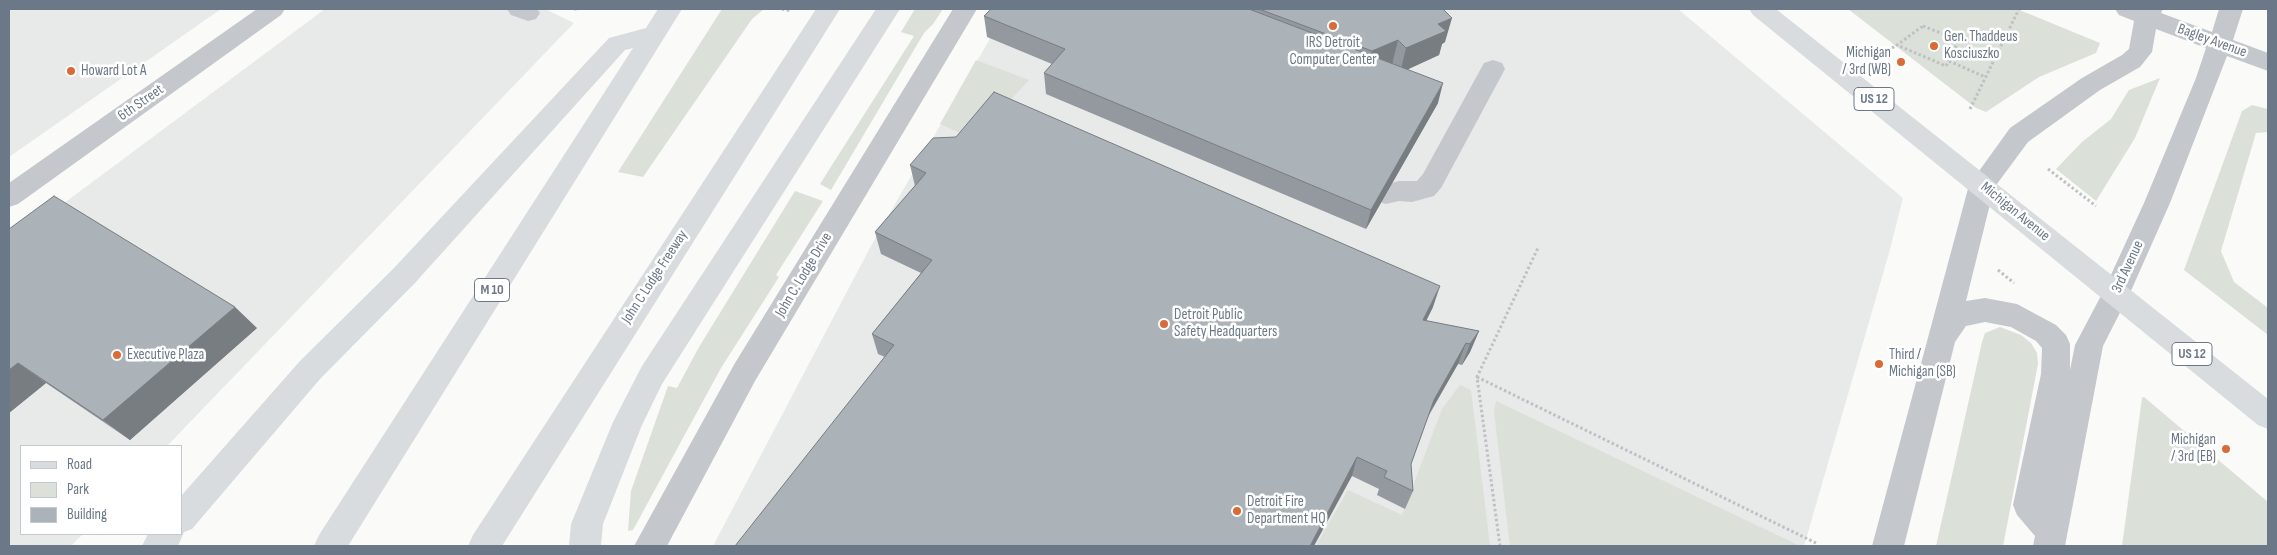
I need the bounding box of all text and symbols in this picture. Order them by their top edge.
marker: IRS Detroit Computer Center [1327,20,1339,32]
street label: Bagley Avenue [2175,20,2249,62]
place label: Gen. Thaddeus Kosciuszko [1944,28,2018,63]
place label: IRS Detroit Computer Center [1289,34,1377,69]
marker: Gen. Thaddeus Kosciuszko [1928,40,1940,52]
place label: Michigan / 3rd (WB) [1842,44,1891,79]
marker: Michigan / 3rd (WB) [1895,56,1907,68]
place label: Howard Lot A [81,62,146,80]
marker: Howard Lot A [65,65,77,77]
street label: 6th Street [115,81,167,125]
road number: US 12 [1854,88,1894,110]
street label: Michigan Avenue [1977,179,2053,245]
street label: John C Lodge Freeway [618,227,692,327]
street label: John C. Lodge Drive [772,229,836,321]
street label: 3rd Avenue [2108,238,2148,296]
road number: M 10 [474,278,510,302]
place label: Detroit Public Safety Headquarters [1174,306,1277,341]
marker: Detroit Public Safety Headquarters [1158,318,1170,330]
road number: US 12 [2172,342,2212,366]
place label: Executive Plaza [127,346,204,364]
place label: Third / Michigan (SB) [1889,346,1956,381]
marker: Executive Plaza [111,349,123,361]
marker: Third / Michigan (SB) [1873,358,1885,370]
place label: Michigan / 3rd (EB) [2171,431,2216,466]
marker: Michigan / 3rd (EB) [2220,443,2232,455]
legend [20,445,182,535]
text: Road [67,455,92,474]
text: Park [67,480,89,499]
place label: Detroit Fire Department HQ [1247,493,1326,528]
text: Building [67,505,107,524]
marker: Detroit Fire Department HQ [1231,505,1243,517]

